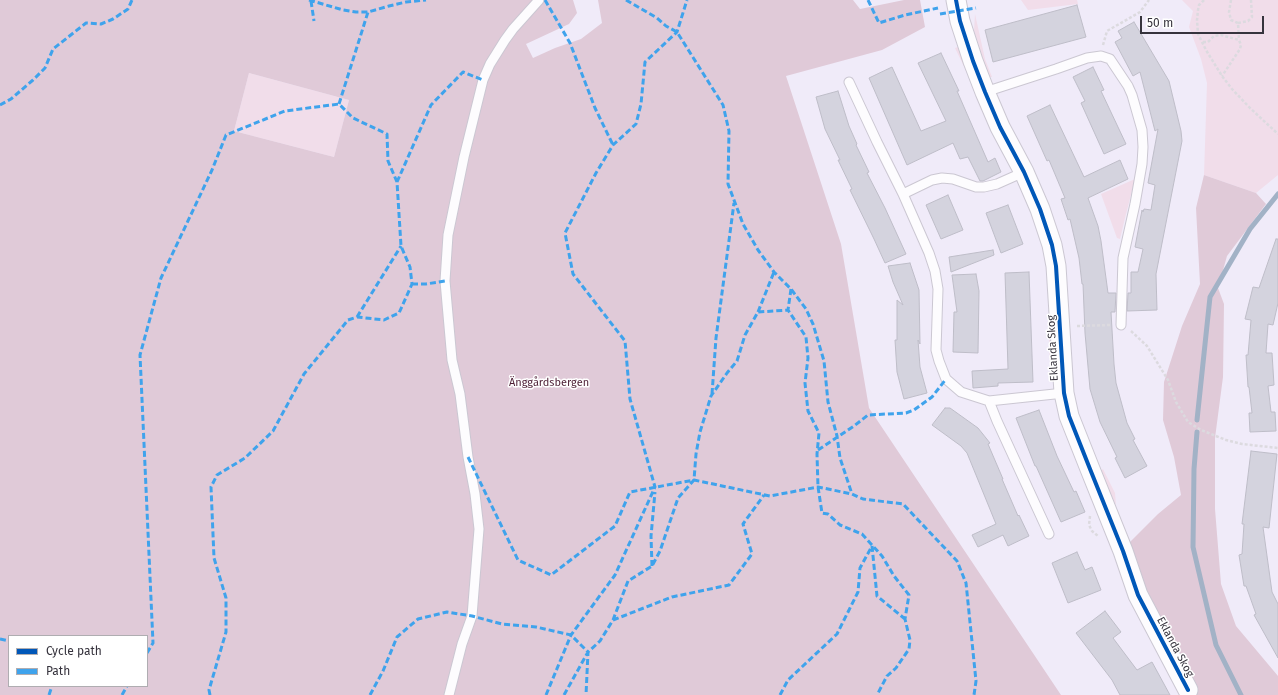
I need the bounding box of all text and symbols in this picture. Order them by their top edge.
scale bar [1142,8,1266,34]
text: 50 m [1147,16,1173,30]
street label: Eklanda Skog [1045,315,1061,381]
park label: Änggårdsbergen [509,376,589,390]
street label: Eklanda Skog [1154,615,1196,679]
legend [8,635,148,687]
text: Cycle path [46,644,102,658]
text: Path [46,664,70,678]

